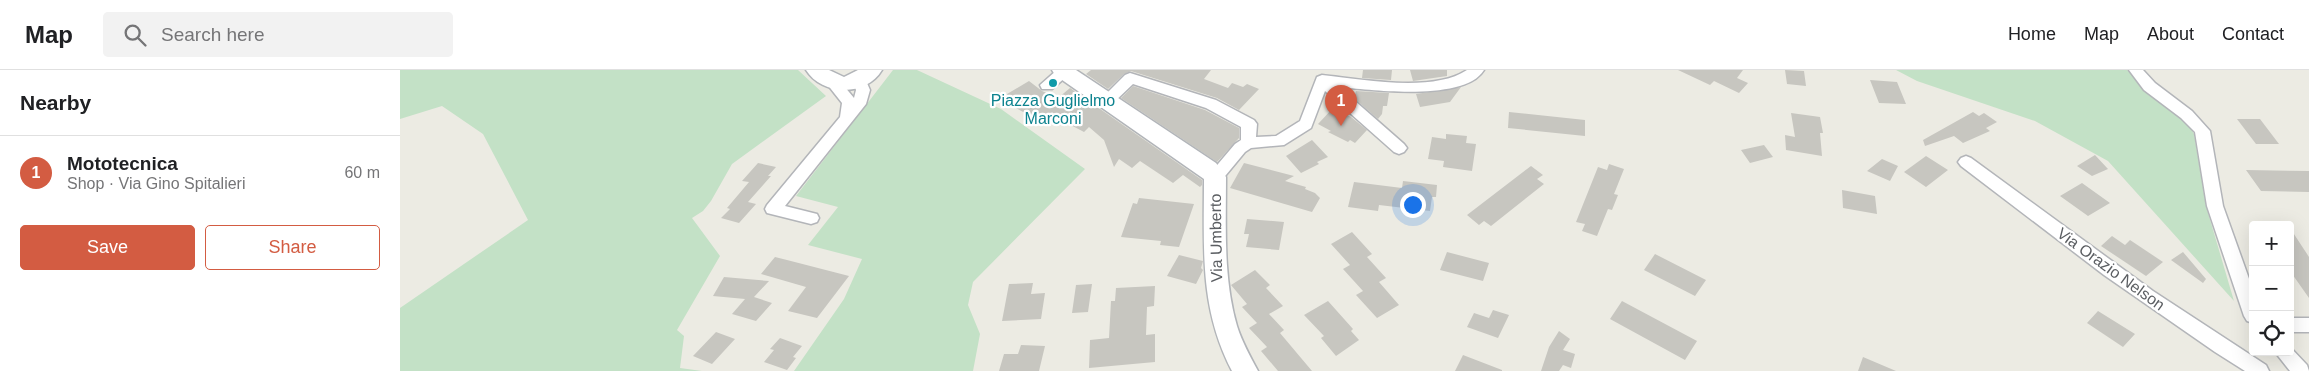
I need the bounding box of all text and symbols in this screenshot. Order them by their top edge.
search box [103,12,453,57]
text: Map [25,21,73,48]
icon: search [121,21,149,49]
text: Search here [161,24,265,45]
text: Home [2008,24,2056,44]
text: Map [2084,24,2119,44]
text: About [2147,24,2194,44]
text: Contact [2222,24,2284,44]
marker: Piazza Guglielmo Marconi [1047,77,1059,89]
pin: 1 [1325,85,1357,126]
text: Nearby [20,91,91,114]
place label: Piazza Guglielmo Marconi [991,92,1115,127]
text: Mototecnica [67,153,178,174]
text: 1 [32,164,40,181]
text: 60 m [344,164,380,181]
text: Shop · Via Gino Spitalieri [67,175,245,192]
your location [1400,192,1426,218]
street label: Via Umberto [1207,193,1225,282]
map controls [2249,221,2294,356]
button: + [2249,221,2294,266]
street label: Via Orazio Nelson [2054,224,2168,314]
button: Save [20,225,195,270]
button: Share [205,225,380,270]
button: − [2249,266,2294,311]
button: locate [2249,311,2294,356]

